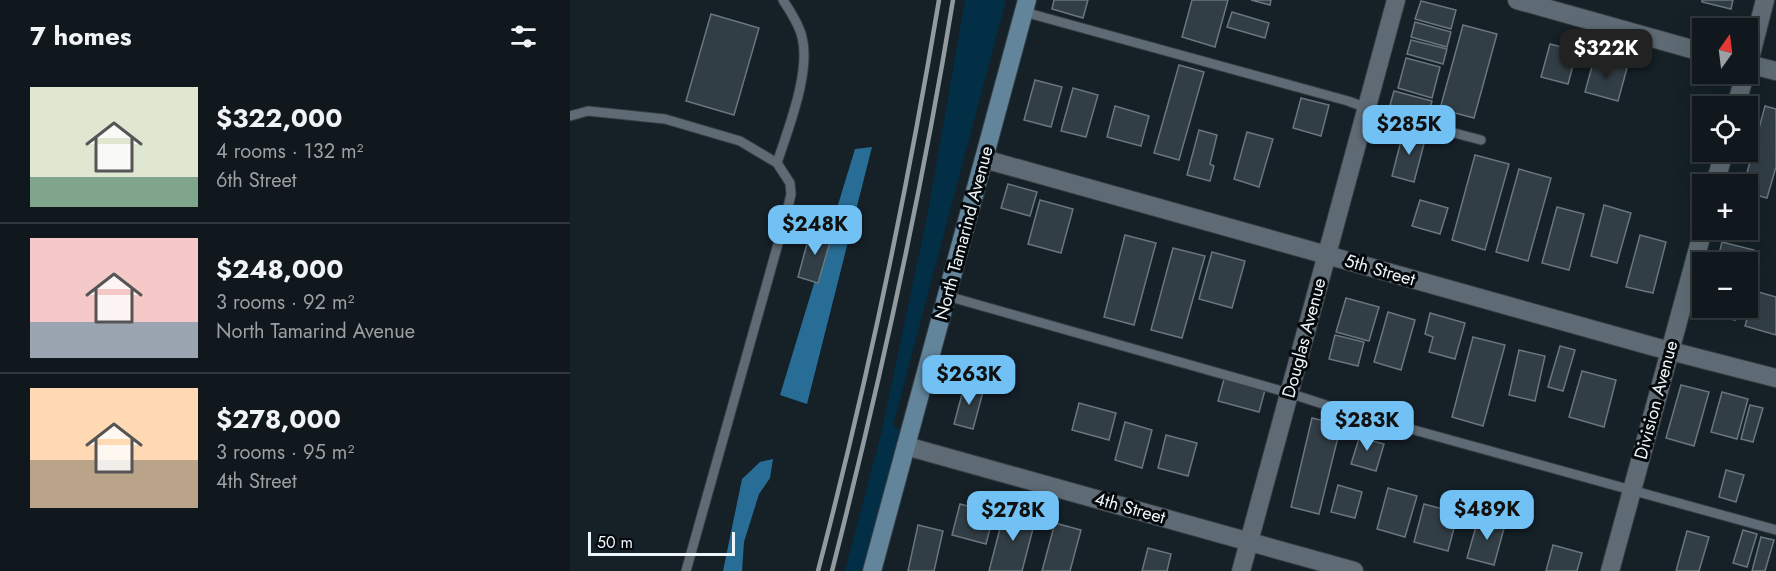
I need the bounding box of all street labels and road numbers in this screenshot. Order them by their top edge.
street label: North Tamarind Avenue [928,143,1000,323]
street label: 5th Street [1342,248,1419,293]
street label: Douglas Avenue [1275,275,1333,401]
street label: Division Avenue [1628,338,1684,462]
street label: 4th Street [1092,485,1169,531]

